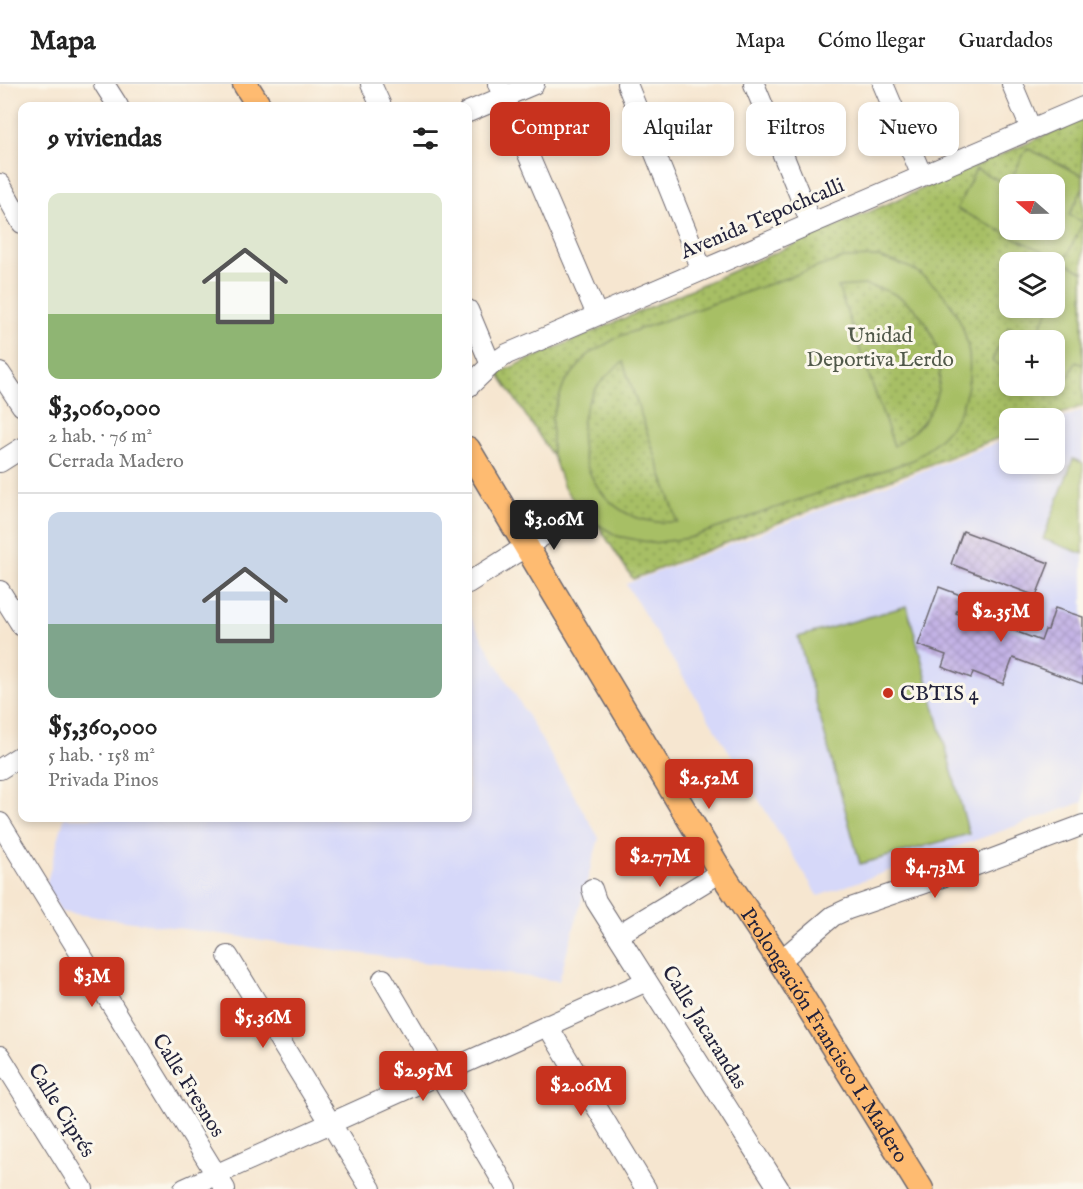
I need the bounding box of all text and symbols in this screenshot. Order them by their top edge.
text: Mapa [30,24,96,59]
text: Mapa [736,28,785,55]
text: Cómo llegar [818,28,925,55]
text: Guardados [958,28,1053,55]
chip: Comprar [490,102,610,156]
chip: Alquilar [622,102,734,156]
chip: Filtros [746,102,846,156]
chip: Nuevo [858,102,959,156]
text: 9 viviendas [48,122,162,155]
icon: filters [409,122,442,155]
street label: Avenida Tepochcalli [676,173,849,266]
north arrow [999,174,1065,240]
map controls [999,174,1065,474]
icon: home [191,232,299,340]
button: layers [999,252,1065,318]
park label: Unidad Deportiva Lerdo [806,323,954,374]
button: + [999,330,1065,396]
text: $3,060,000 [48,391,161,424]
button: − [999,408,1065,474]
text: 2 hab. · 76 m² [48,424,152,449]
text: Cerrada Madero [48,449,184,474]
pin: $3.06M [505,500,603,551]
text: $3.06M [524,507,584,532]
icon: home [191,551,299,659]
pin: $2.35M [952,592,1050,643]
text: $2.35M [972,599,1030,624]
place label: CBTIS 4 [900,681,980,708]
marker: CBTIS 4 [881,686,895,700]
text: $5,360,000 [48,710,157,743]
text: 5 hab. · 158 m² [48,743,155,768]
pin: $2.52M [660,759,758,810]
text: $2.52M [679,766,739,791]
text: Privada Pinos [48,768,159,793]
pin: $2.77M [611,837,709,888]
text: $2.77M [629,844,691,869]
pin: $4.73M [886,848,984,899]
text: $4.73M [905,855,965,880]
street label: Prolongación Francisco I. Madero [733,903,913,1168]
pin: $3M [63,957,121,1008]
street label: Calle Jacarandas [655,961,752,1095]
text: $3M [73,964,111,989]
pin: $5.36M [214,998,312,1049]
text: $5.36M [234,1005,292,1030]
street label: Calle Fresnos [145,1029,230,1143]
pin: $2.95M [374,1051,472,1102]
text: $2.95M [393,1058,453,1083]
street label: Calle Ciprés [21,1059,100,1163]
pin: $2.06M [532,1066,630,1117]
text: $2.06M [550,1073,612,1098]

